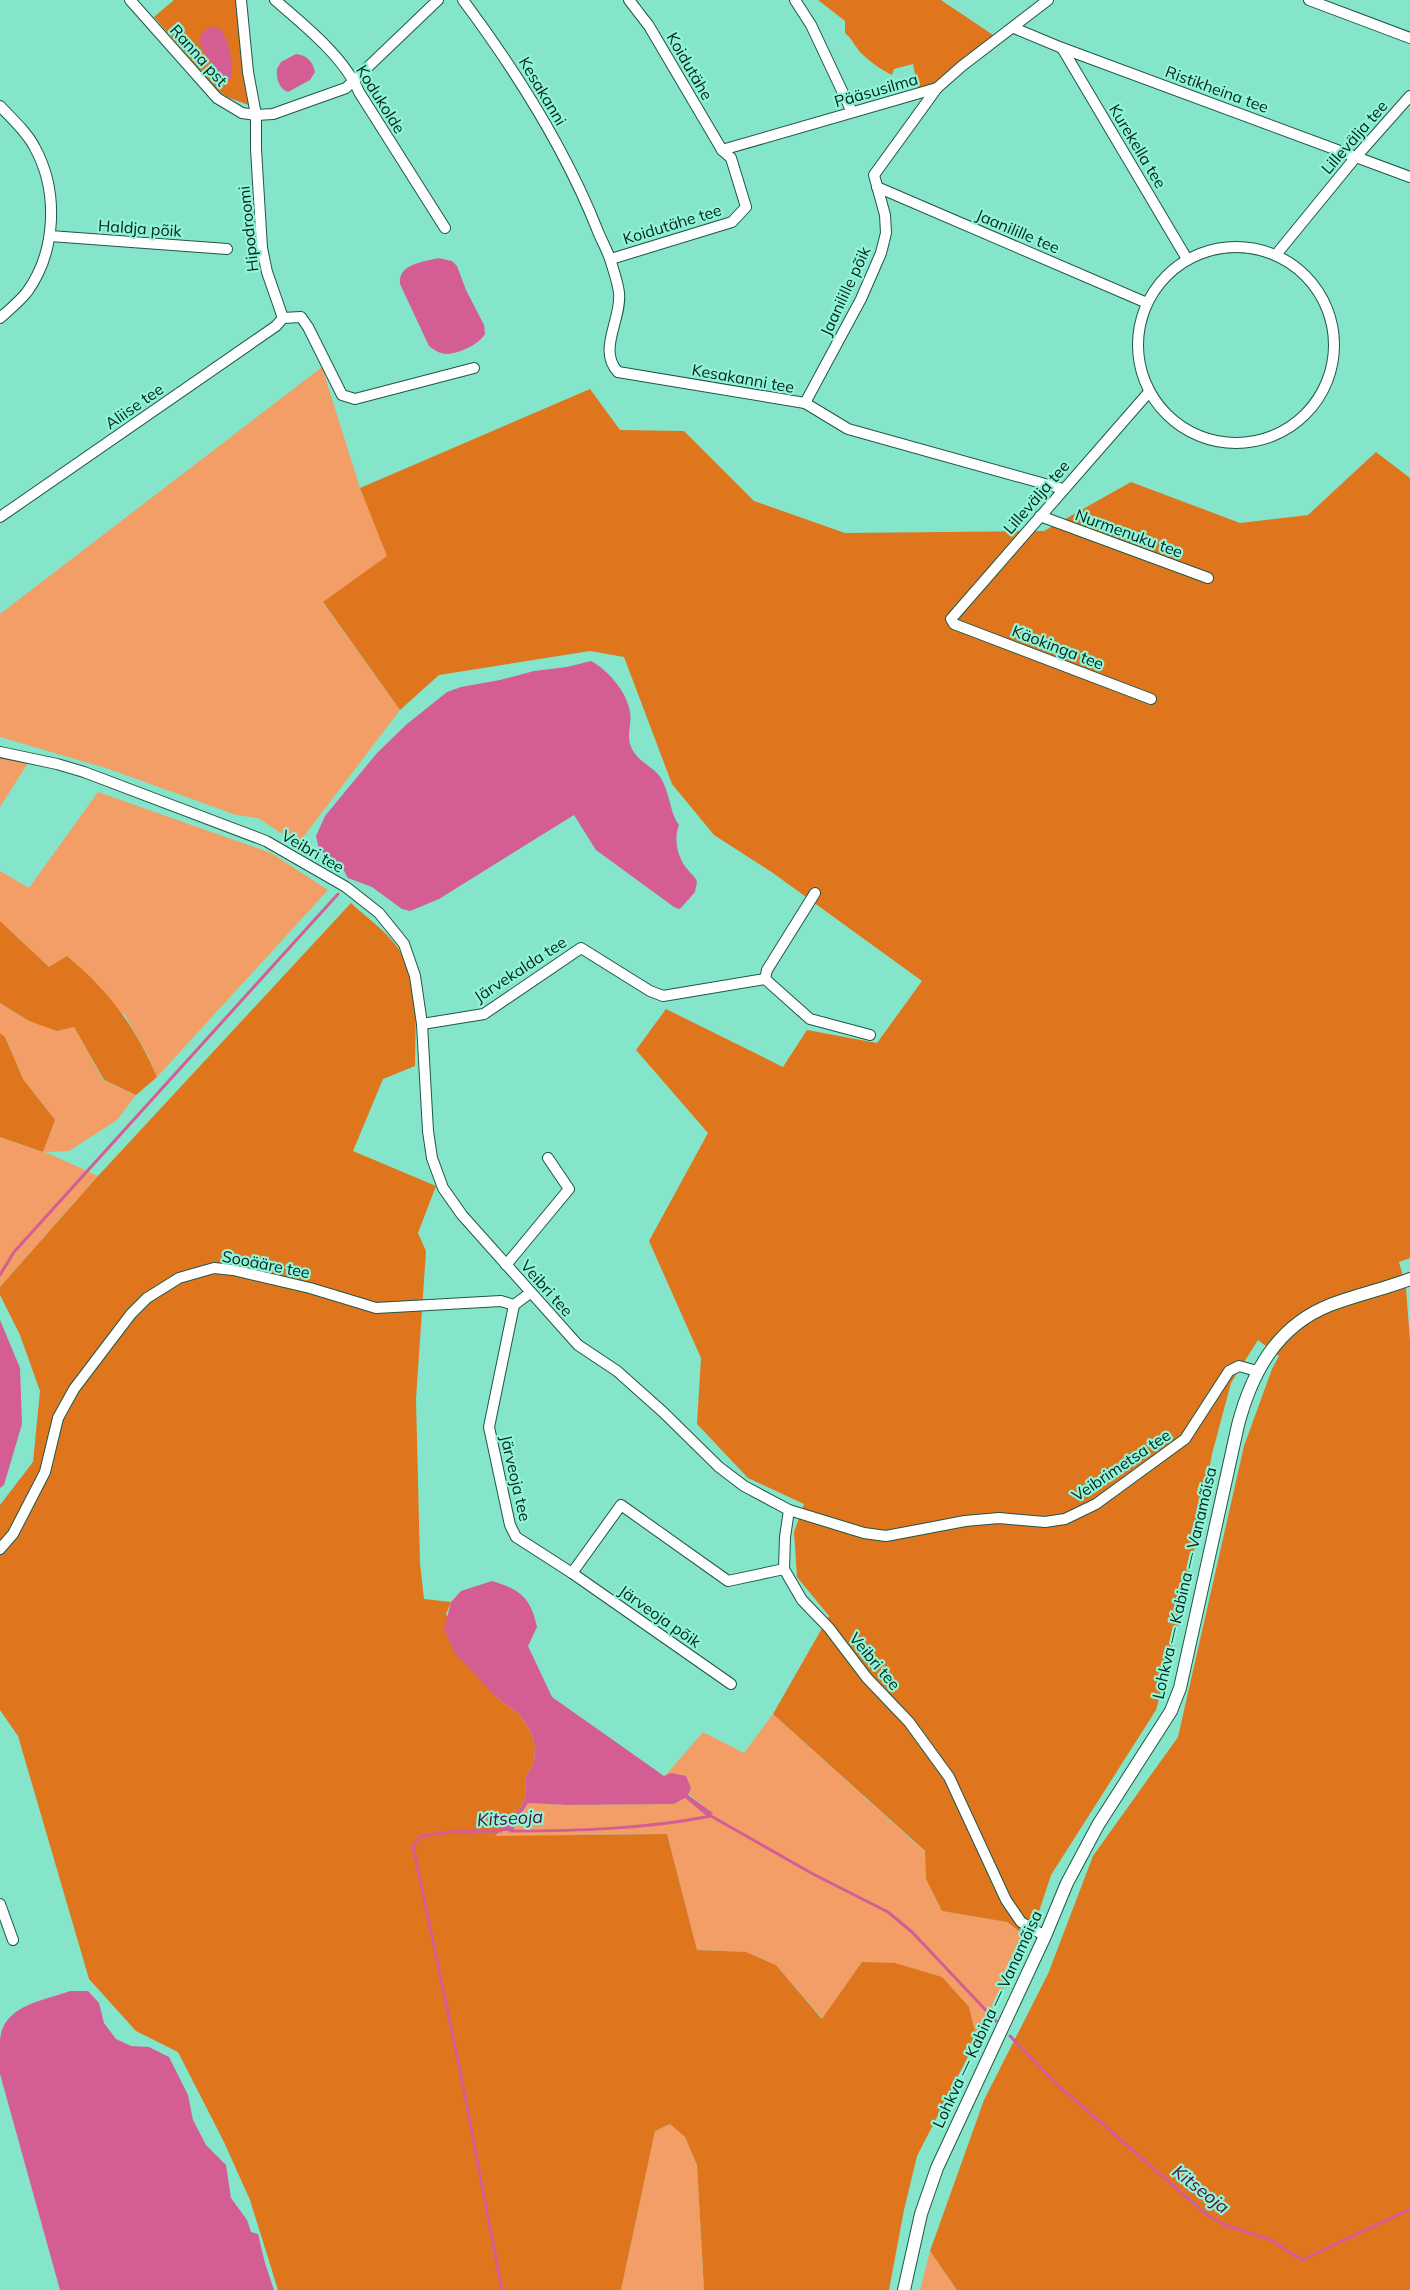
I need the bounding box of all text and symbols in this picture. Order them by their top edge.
street label: Ranna pst [166,20,232,90]
street label: Koidutähe [663,29,717,103]
street label: Kesakanni [515,53,571,129]
street label: Kodukolde [352,61,410,137]
street label: Ristikheina tee [1163,61,1271,117]
street label: Pääsusilma [832,69,920,111]
street label: Lillevälja tee [1317,96,1391,178]
street label: Kurekella tee [1105,100,1171,192]
street label: Hipodroomi [234,185,262,273]
street label: Koidutähe tee [620,200,724,248]
street label: Jaanilille tee [973,204,1063,258]
street label: Haldja põik [98,215,183,241]
street label: Jaanilille põik [816,242,875,339]
street label: Kesakanni tee [690,359,796,397]
street label: Aliise tee [101,379,167,433]
street label: Lillevälja tee [999,456,1073,538]
street label: Nurmenuku tee [1073,504,1185,562]
street label: Käokinga tee [1009,620,1107,674]
street label: Veibri tee [278,825,348,877]
street label: Järvekalda tee [470,932,570,1006]
street label: Sooääre tee [220,1246,312,1282]
street label: Veibri tee [516,1256,578,1320]
street label: Veibrimetsa tee [1068,1425,1174,1505]
street label: Järveoja tee [496,1433,536,1523]
street label: Lohkva — Kabina — Vanamõisa [1148,1465,1220,1701]
street label: Järveoja põik [615,1580,706,1652]
street label: Veibri tee [845,1628,905,1694]
water label: Kitseoja [476,1805,544,1831]
street label: Lohkva — Kabina — Vanamõisa [928,1907,1046,2131]
water label: Kitseoja [1168,2160,1234,2219]

